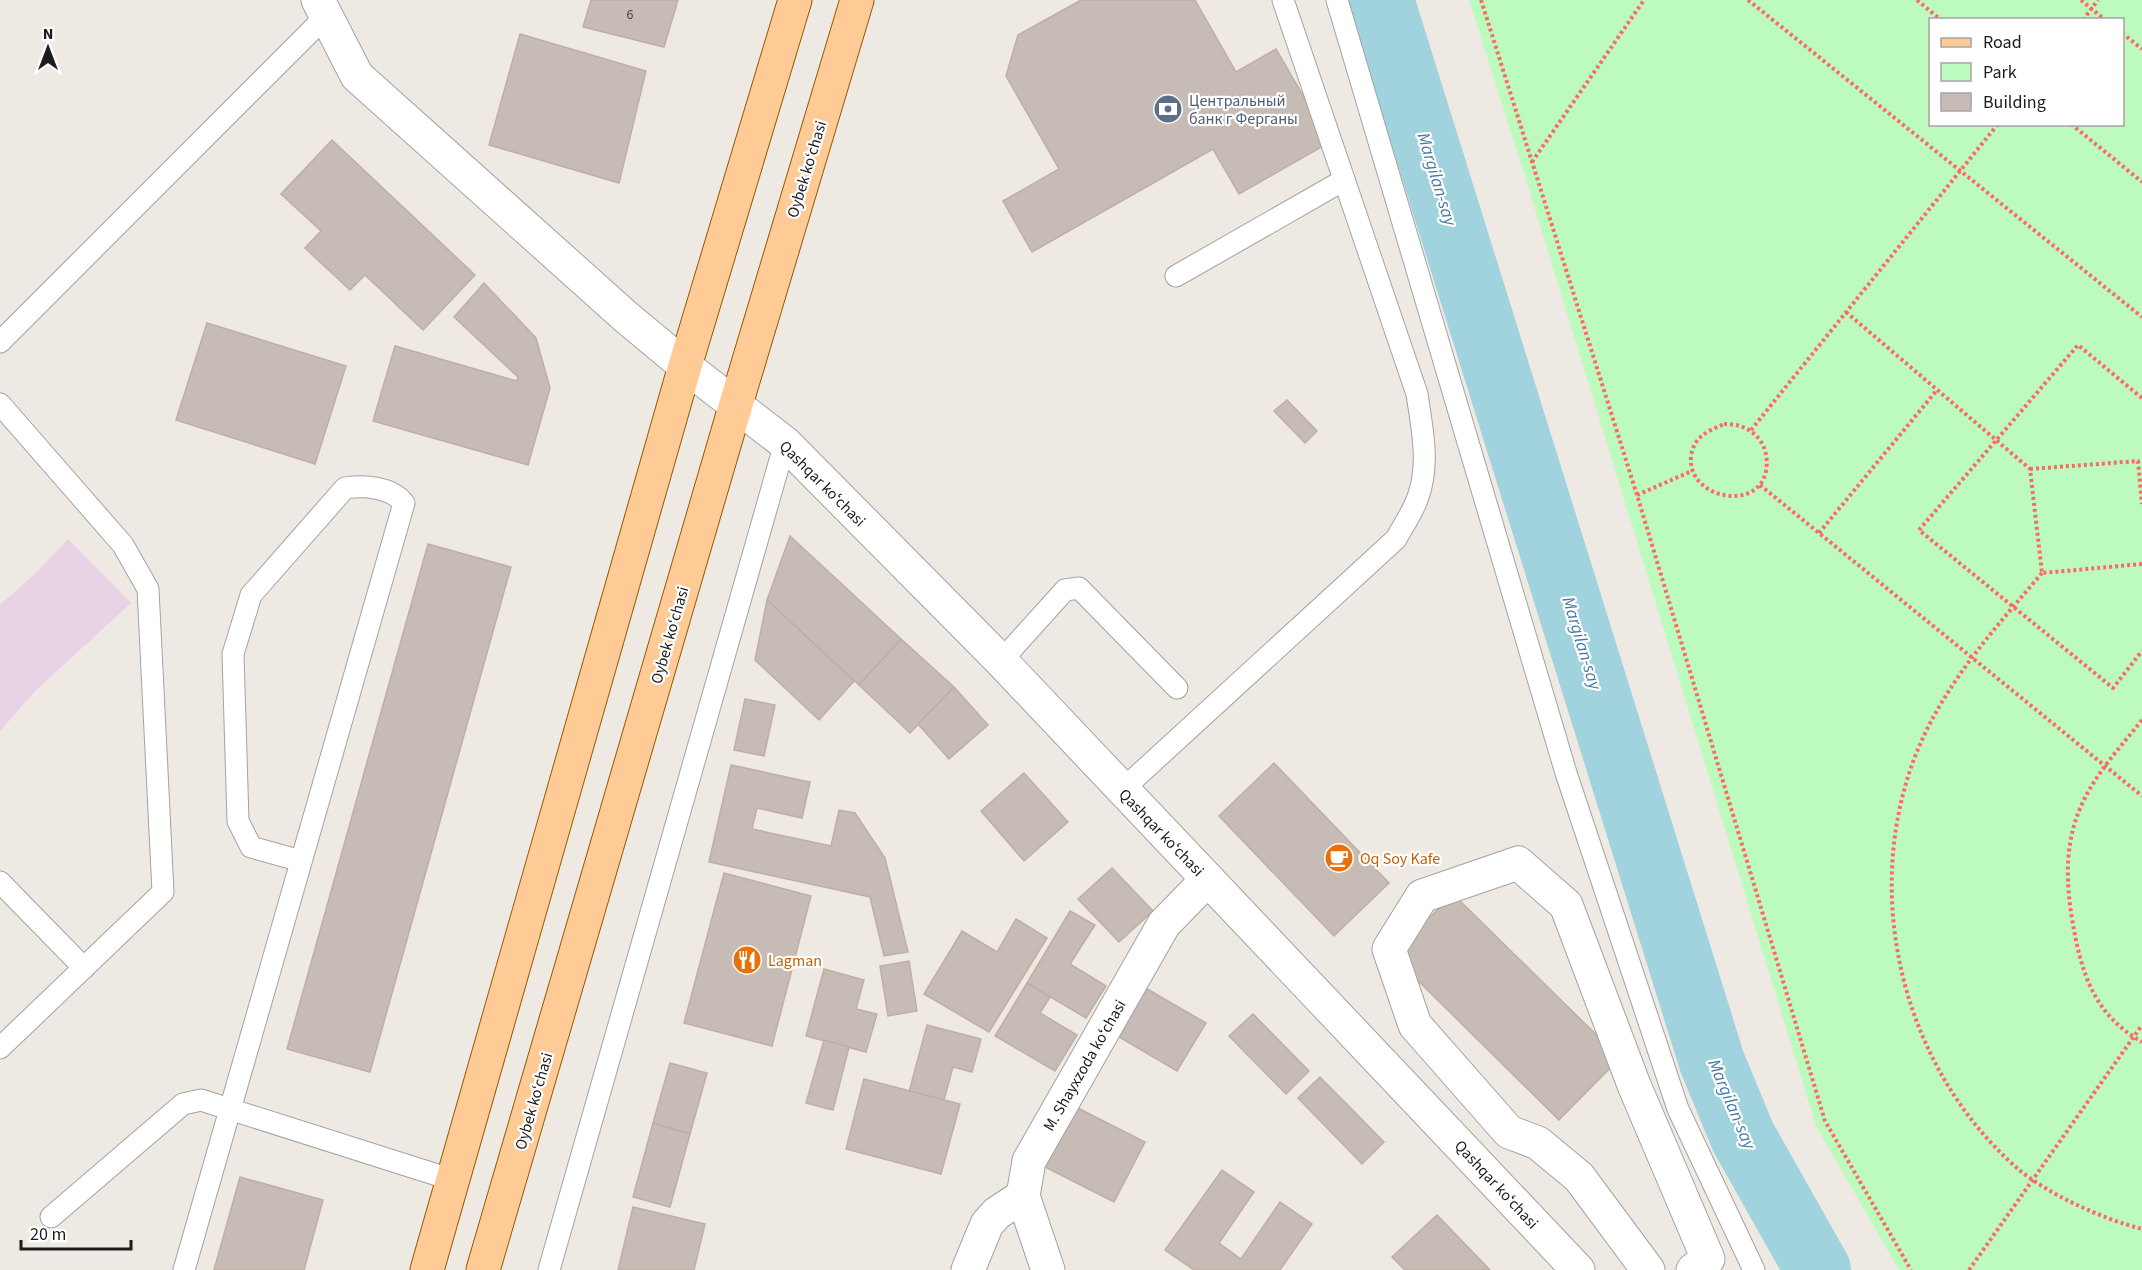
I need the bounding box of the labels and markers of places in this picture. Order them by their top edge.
place label: Центральный банк г Ферганы [1189,90,1298,130]
bank icon: Центральный банк г Ферганы [1152,93,1184,125]
cafe icon: Oq Soy Kafe [1323,842,1355,874]
place label: Oq Soy Kafe [1360,848,1440,870]
restaurant icon: Lagman [731,944,763,976]
place label: Lagman [768,950,822,972]

